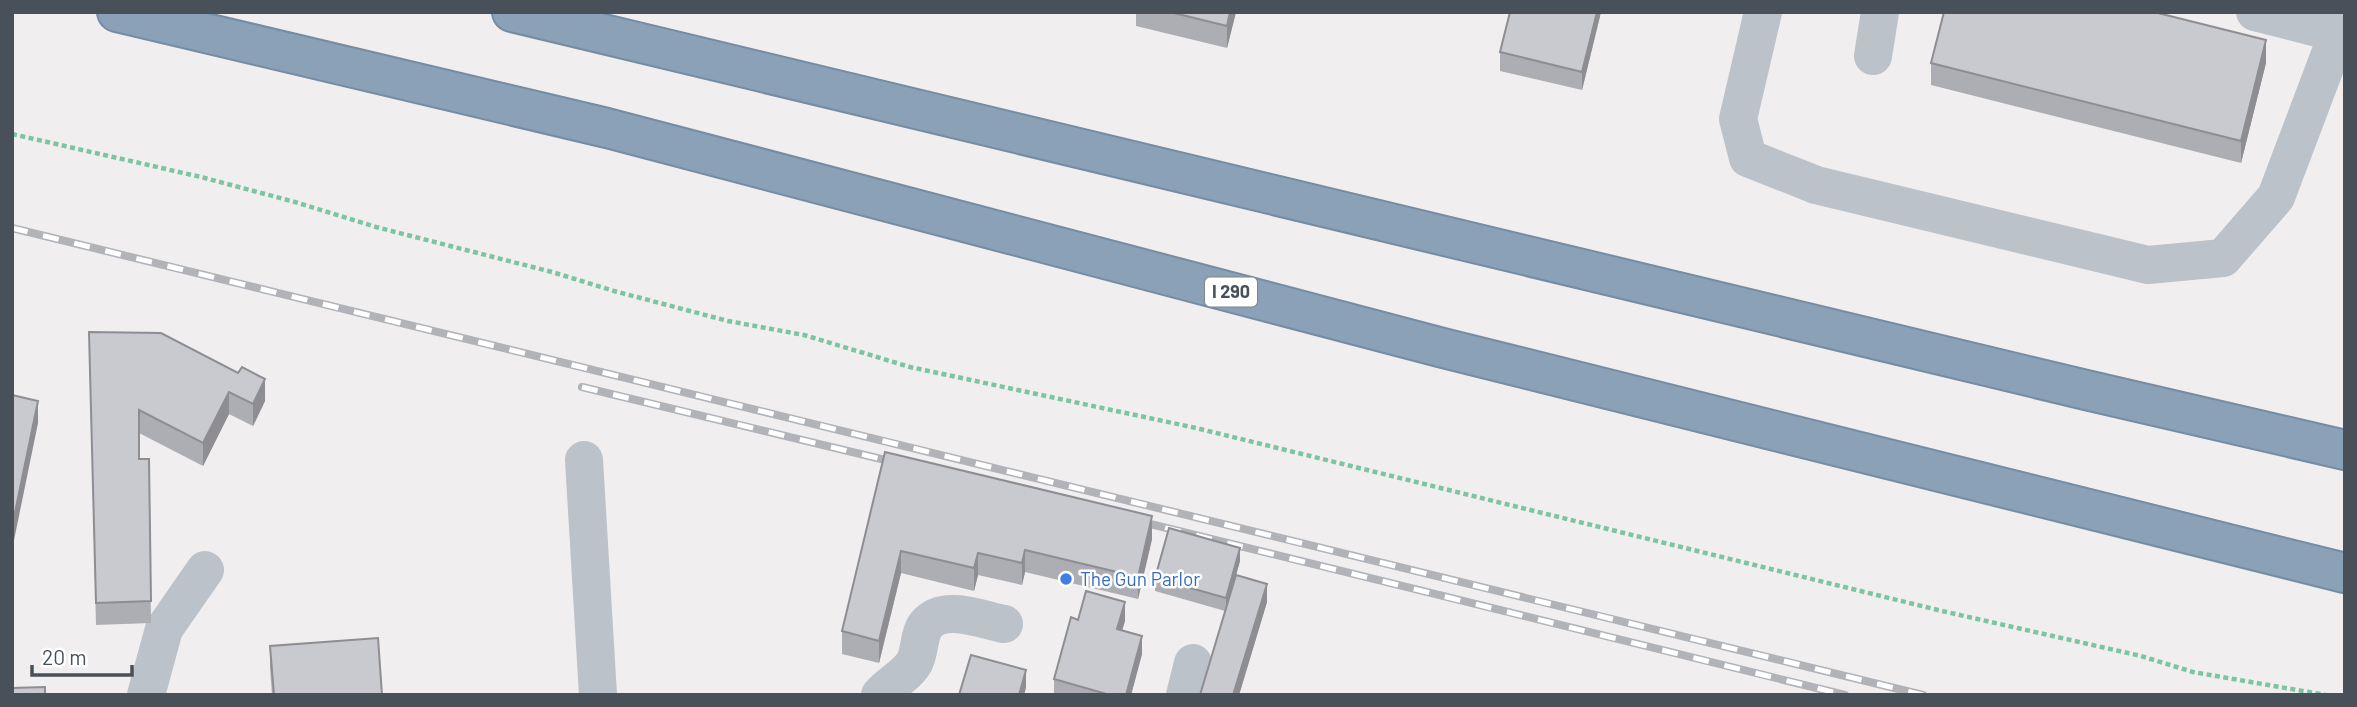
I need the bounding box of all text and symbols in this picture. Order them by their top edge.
road number: I 290 [1205,278,1257,306]
place label: The Gun Parlor [1080,567,1200,590]
marker: The Gun Parlor [1058,571,1074,587]
scale bar [32,634,131,678]
text: 20 m [42,644,87,669]

